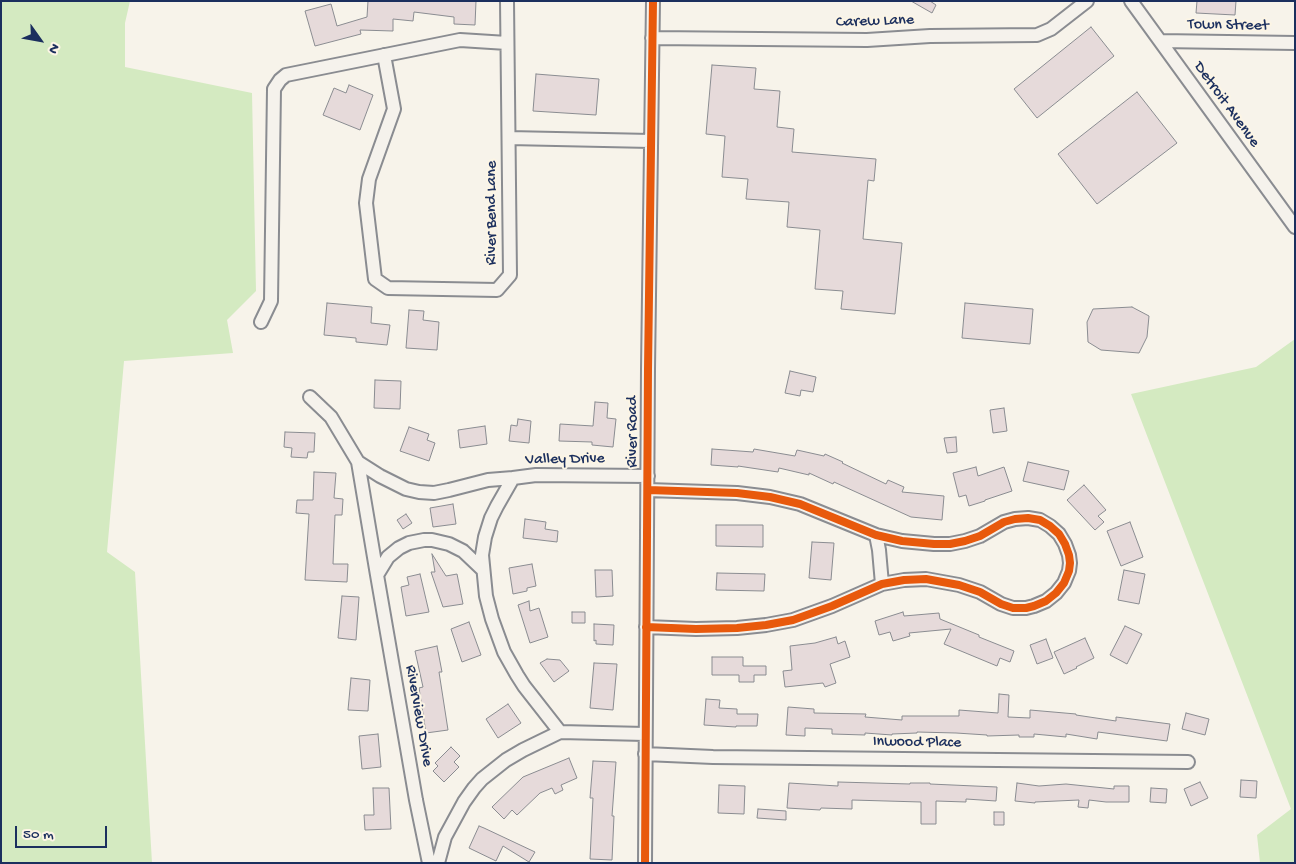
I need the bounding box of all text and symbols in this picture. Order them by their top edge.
street label: Carew Lane [836,11,914,33]
north arrow [15,15,65,65]
street label: Town Street [1187,16,1269,36]
text: N [44,40,63,57]
street label: Detroit Avenue [1189,58,1263,152]
street label: River Bend Lane [483,161,503,265]
street label: River Road [624,396,644,468]
street label: Valley Drive [525,450,605,470]
street label: Riverview Drive [400,664,436,768]
street label: Inwood Place [873,733,961,753]
scale bar [18,816,110,848]
text: 50 m [23,826,54,844]

